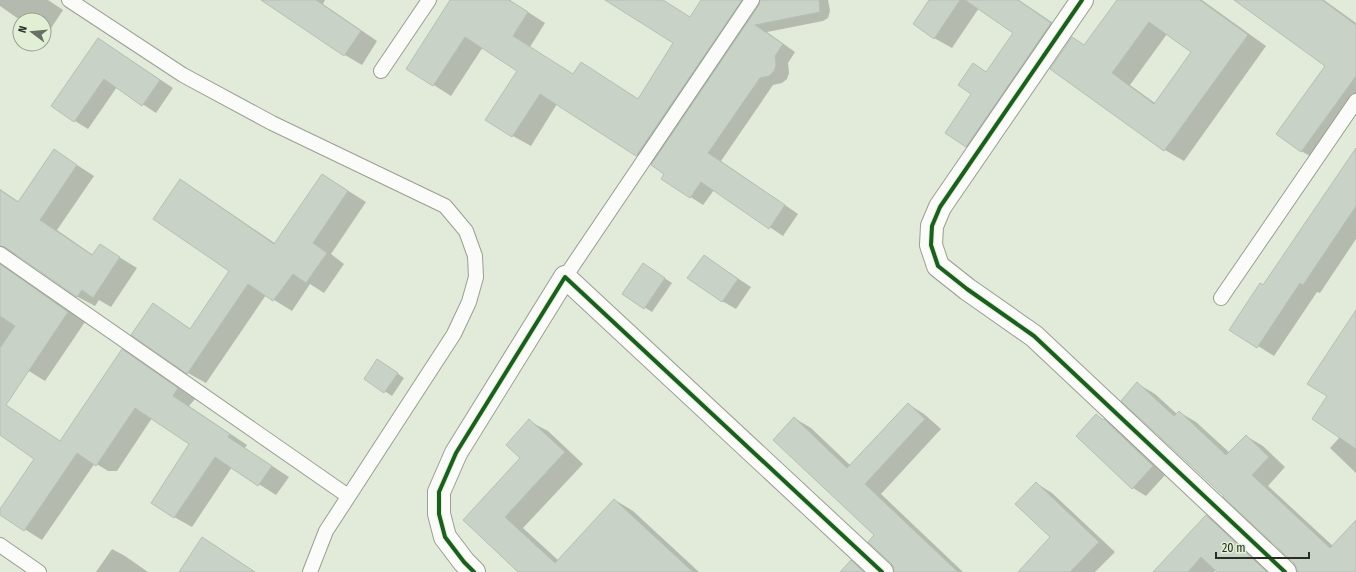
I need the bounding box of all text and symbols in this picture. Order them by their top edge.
north arrow [12,12,52,52]
text: N [16,24,30,34]
scale bar [1216,534,1309,560]
text: 20 m [1222,541,1246,555]

